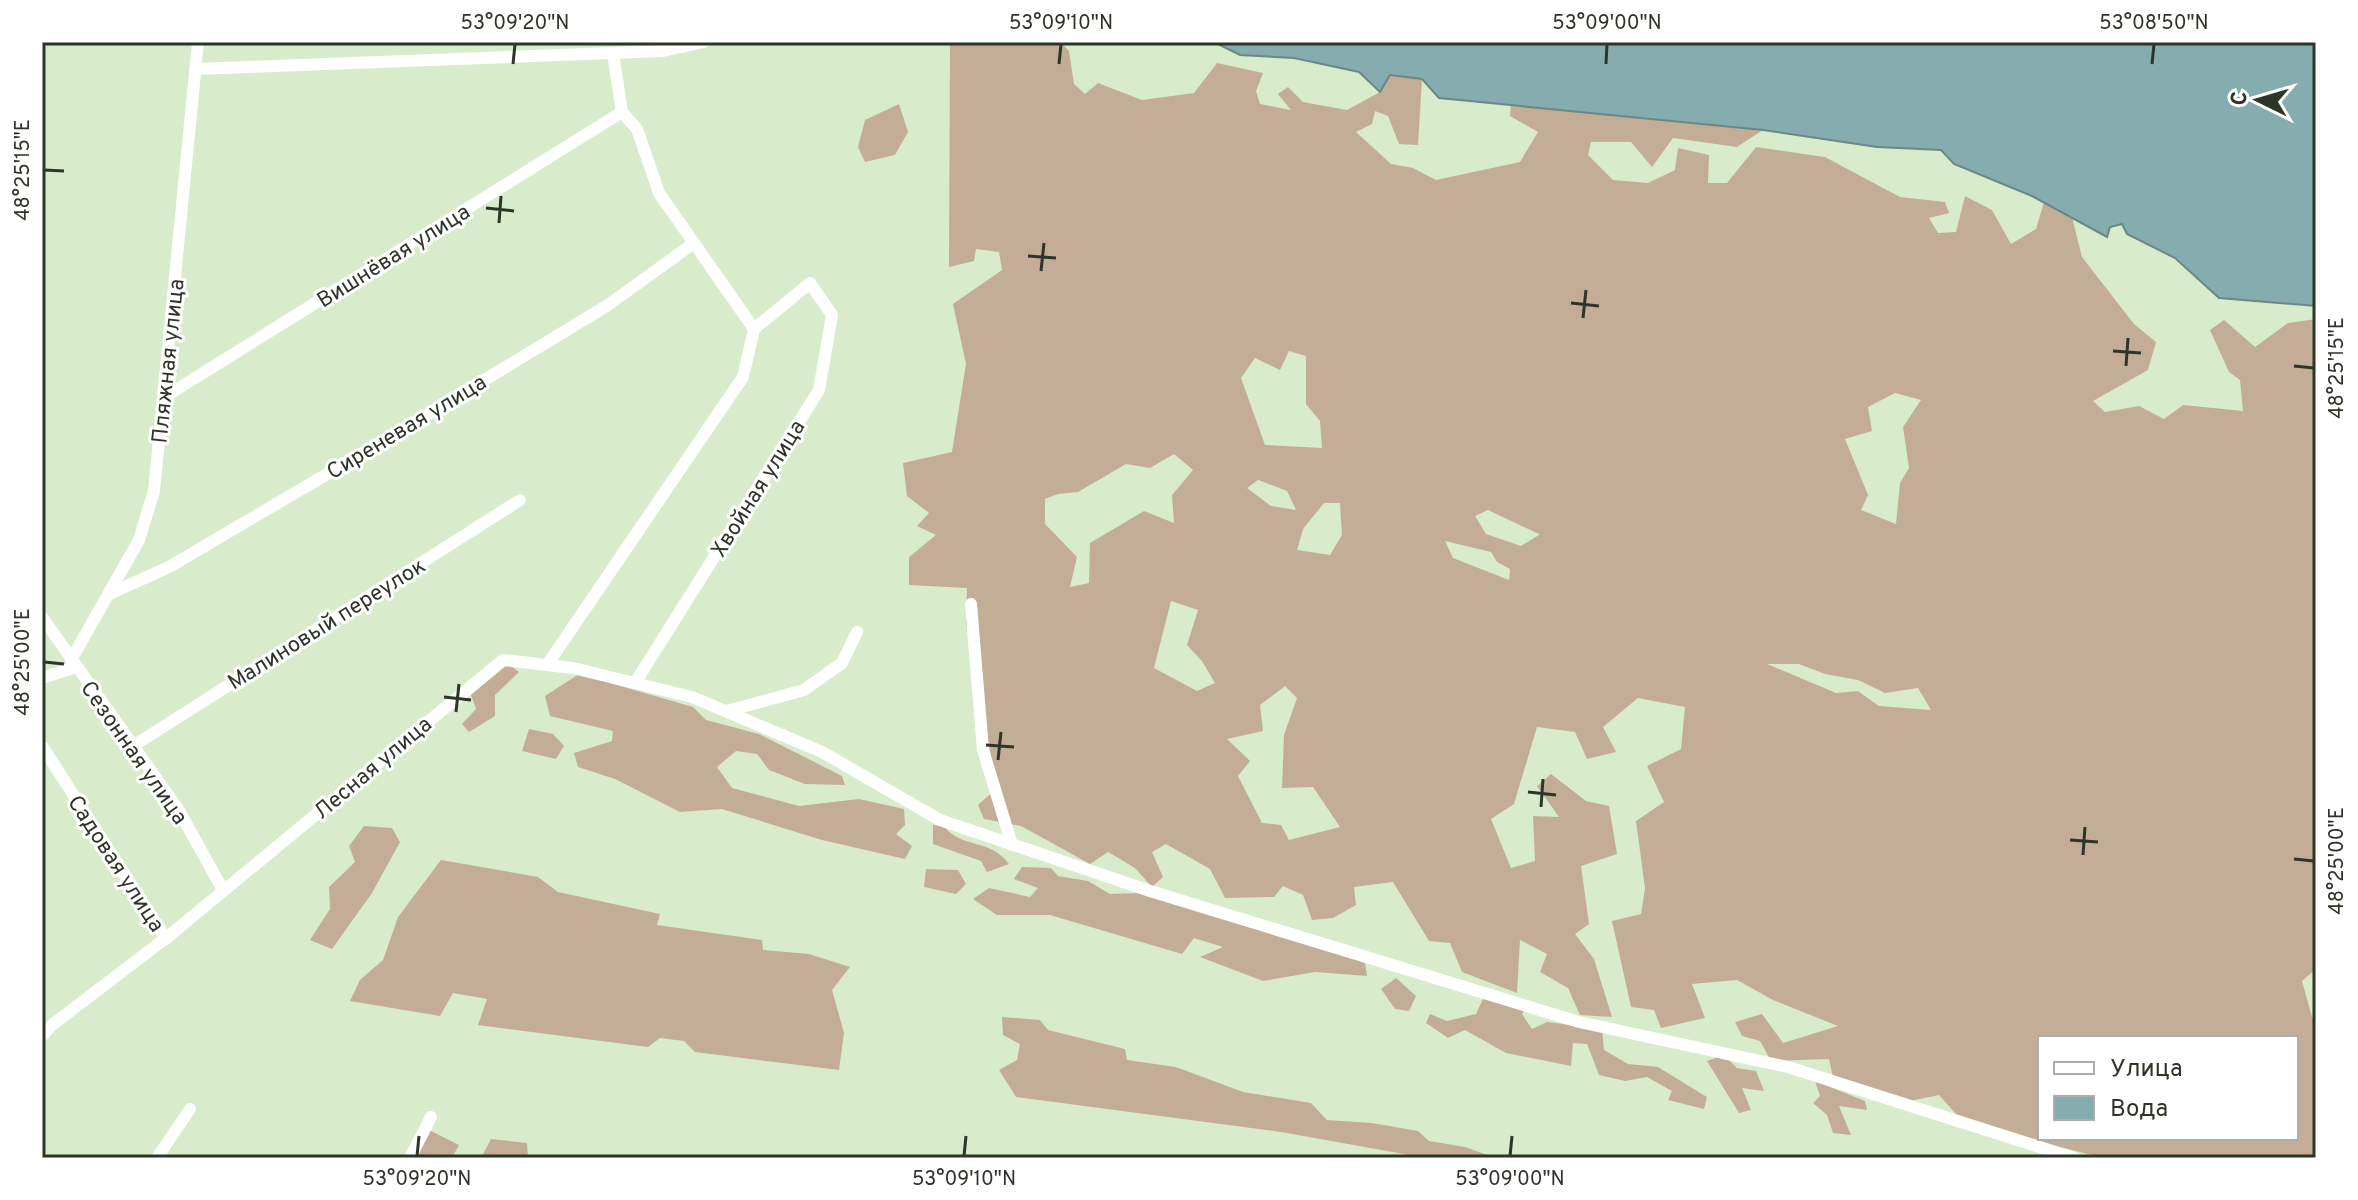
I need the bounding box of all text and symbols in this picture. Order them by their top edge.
text: 53°09'20"N [461,11,570,37]
text: 53°09'10"N [1009,11,1113,37]
text: 53°09'00"N [1552,11,1662,37]
text: 53°08'50"N [2099,11,2209,37]
north arrow [2218,60,2298,140]
text: С [2227,90,2255,107]
text: 48°25'15"E [11,119,37,221]
street label: Вишнёвая улица [313,199,476,315]
street label: Пляжная улица [147,278,192,445]
text: 48°25'15"E [2325,317,2351,419]
street label: Сиреневая улица [322,370,492,487]
street label: Хвойная улица [706,416,812,563]
street label: Малиновый переулок [224,553,431,697]
text: 48°25'00"E [11,608,37,716]
street label: Сезонная улица [73,676,193,830]
street label: Лесная улица [309,712,438,826]
street label: Садовая улица [61,791,169,938]
text: 48°25'00"E [2325,807,2351,915]
legend [2038,1036,2298,1140]
text: Улица [2110,1055,2183,1085]
text: Вода [2110,1095,2168,1125]
text: 53°09'20"N [363,1167,472,1193]
text: 53°09'10"N [912,1167,1016,1193]
text: 53°09'00"N [1455,1167,1565,1193]

